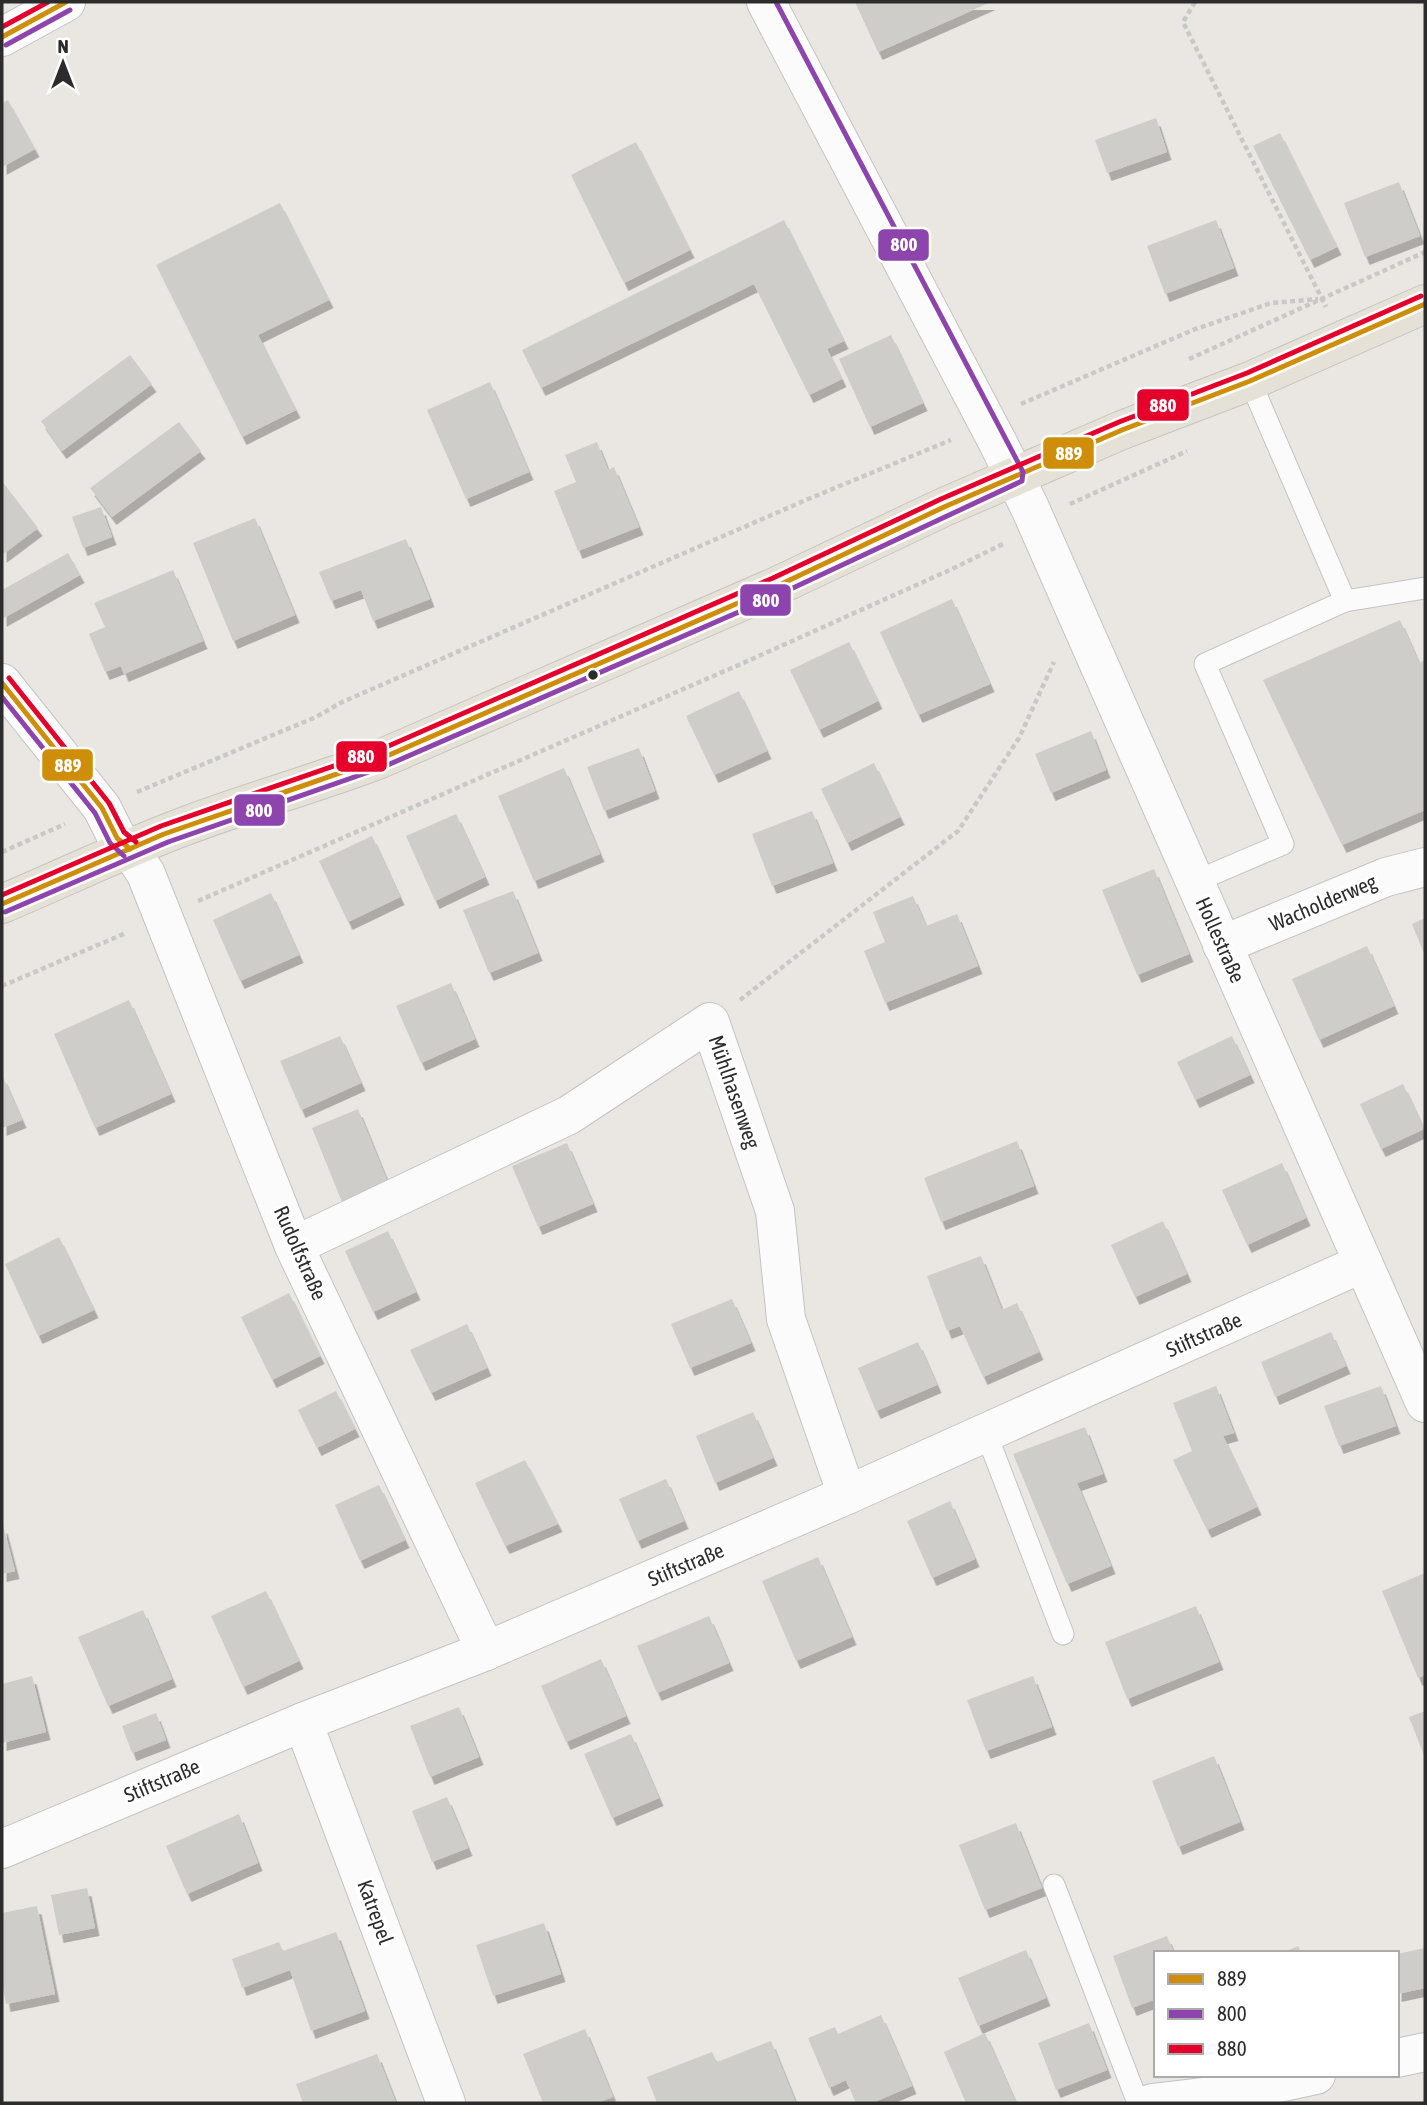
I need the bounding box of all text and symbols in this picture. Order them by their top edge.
north arrow [28,28,98,98]
text: N [57,35,69,57]
line badge: 800 [877,228,930,262]
text: 800 [891,233,917,255]
line badge: 880 [1136,388,1190,422]
text: 880 [1150,394,1176,416]
line badge: 889 [1042,436,1095,470]
text: 889 [1056,442,1082,464]
line badge: 800 [739,583,792,617]
text: 800 [753,589,779,611]
unlabelled marker [586,668,600,682]
line badge: 880 [335,740,388,773]
text: 880 [348,745,374,767]
line badge: 889 [41,748,94,782]
text: 889 [55,754,81,776]
line badge: 800 [233,793,286,827]
text: 800 [246,799,272,821]
street label: Wacholderweg [1265,869,1380,935]
street label: Hollestraße [1191,893,1250,986]
street label: Mühlhasenweg [704,1032,765,1151]
street label: Rudolfstraße [270,1202,332,1303]
street label: Stiftstraße [1162,1307,1245,1361]
street label: Stiftstraße [644,1537,727,1591]
street label: Stiftstraße [120,1753,203,1807]
street label: Katrepel [353,1876,399,1947]
legend [1154,1951,1399,2077]
text: 889 [1217,1966,1247,1990]
text: 800 [1217,2001,1247,2025]
text: 880 [1217,2036,1247,2060]

